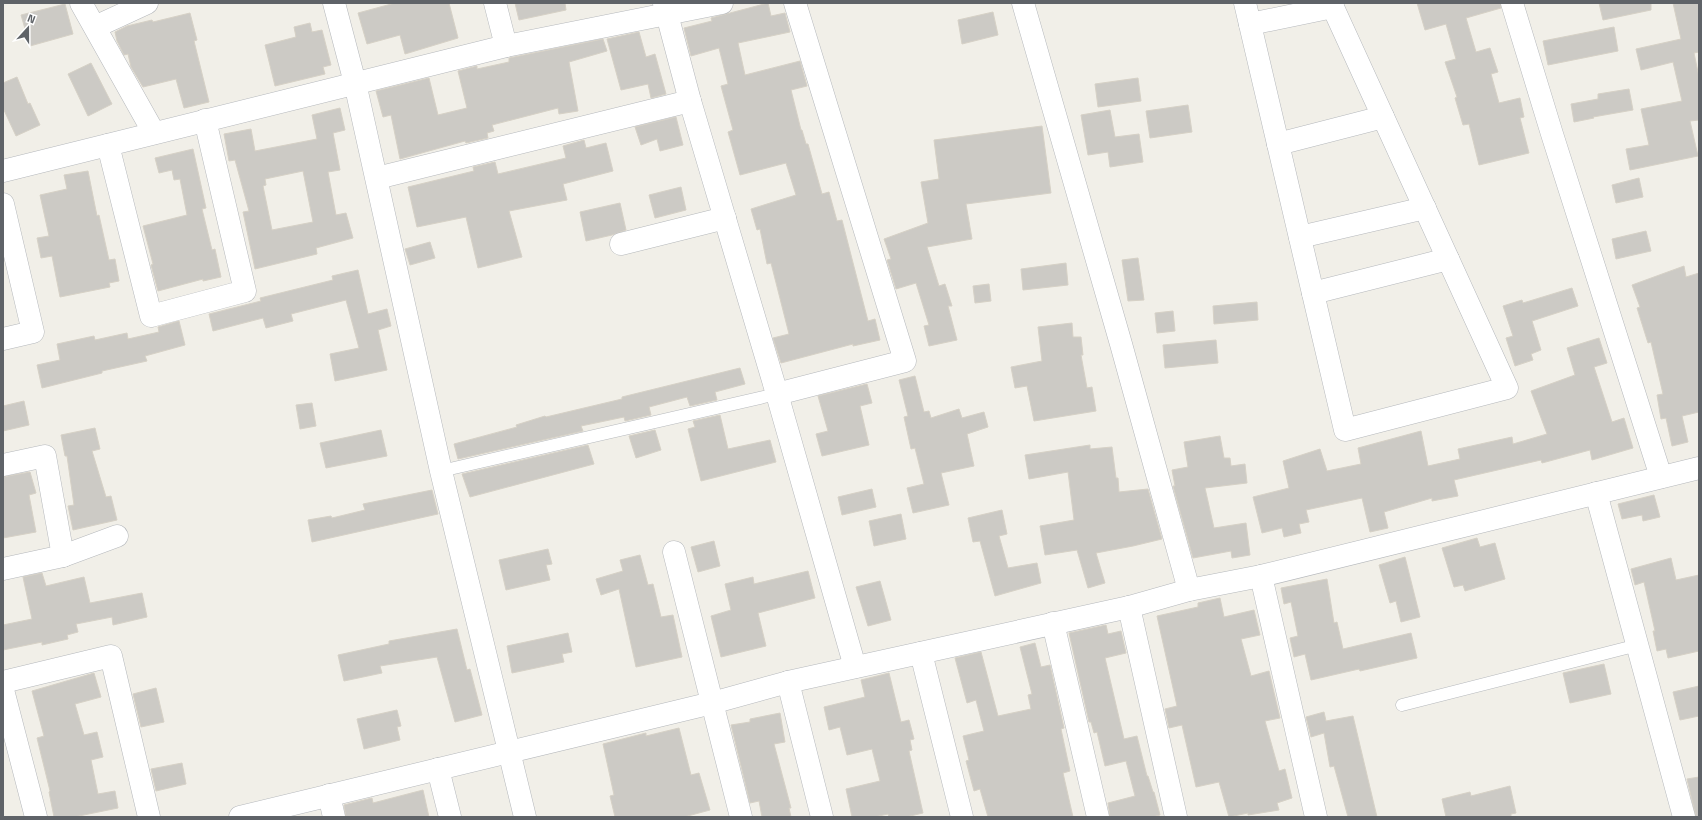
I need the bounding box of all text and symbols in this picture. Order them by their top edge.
north arrow [8,8,48,48]
text: N [25,10,38,27]

